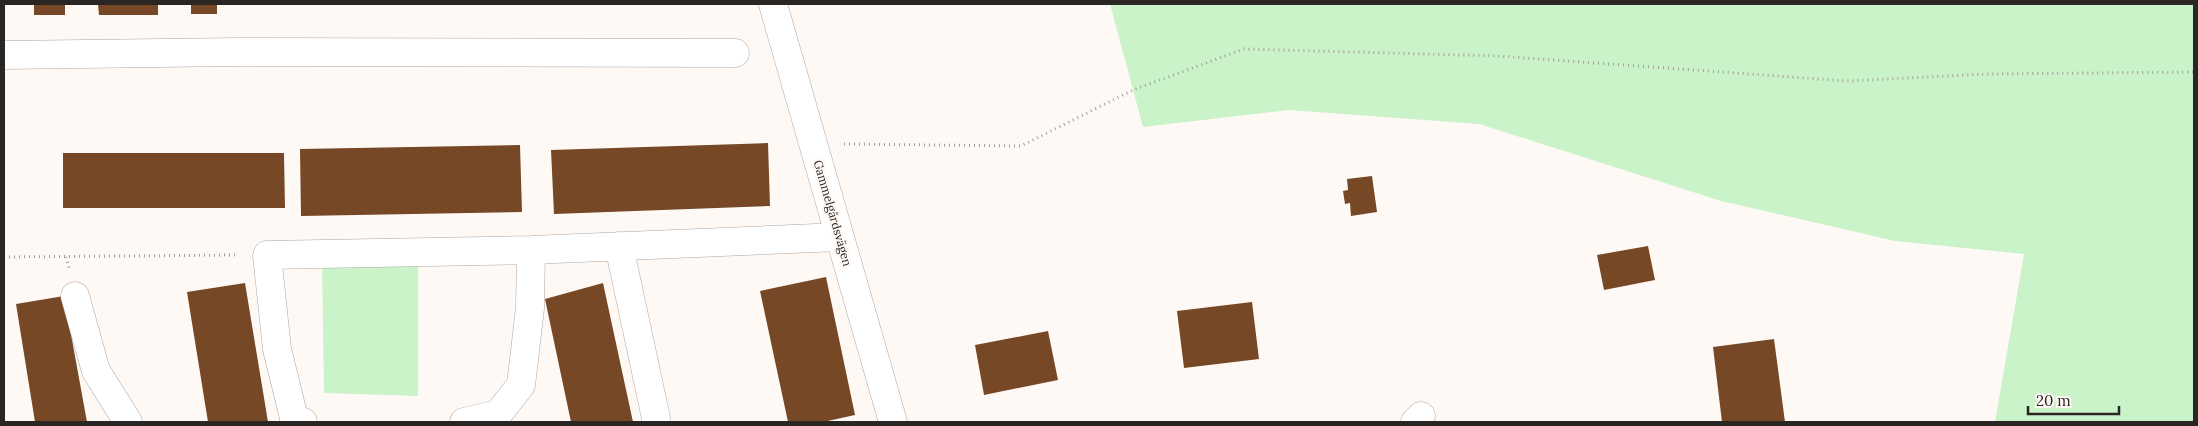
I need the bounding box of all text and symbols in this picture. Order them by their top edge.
street label: Gammelgårdsvägen [811,158,855,268]
scale bar [2028,384,2119,416]
text: 20 m [2036,391,2071,410]

